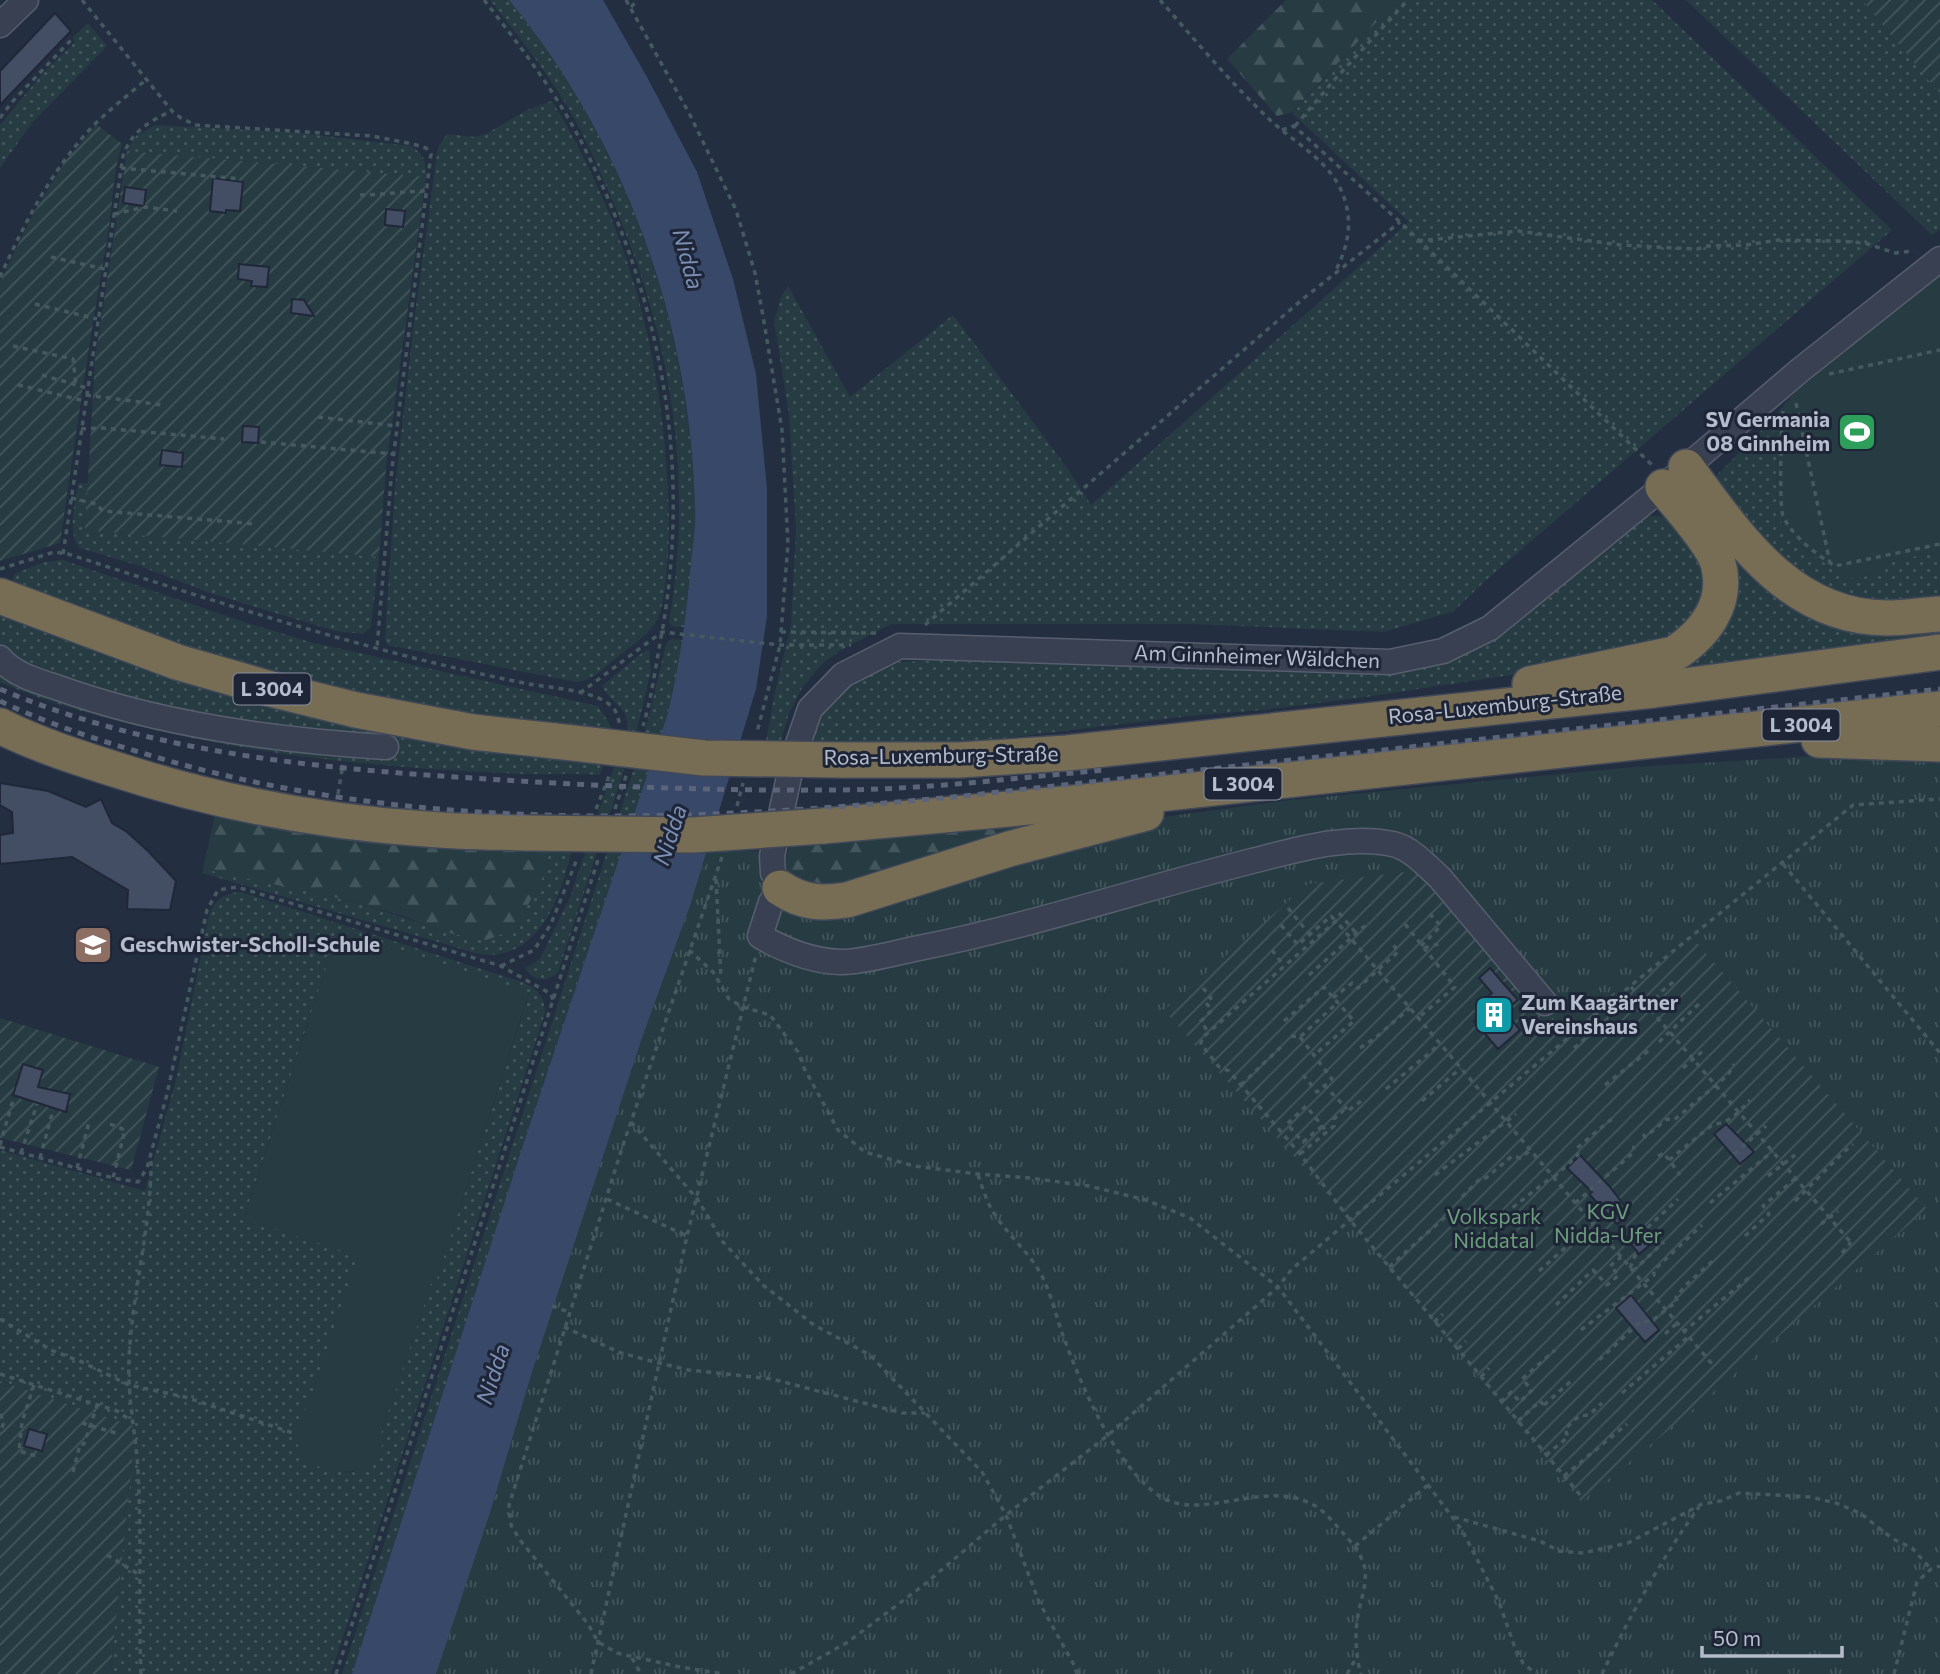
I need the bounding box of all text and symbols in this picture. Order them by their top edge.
water label: Nidda [667,225,710,292]
place label: SV Germania 08 Ginnheim [1705,406,1830,455]
sports icon: SV Germania 08 Ginnheim [1836,411,1878,453]
street label: Am Ginnheimer Wäldchen [1134,639,1381,672]
road number: L 3004 [233,674,310,704]
street label: Rosa-Luxemburg-Straße [1387,679,1623,728]
road number: L 3004 [1762,710,1840,740]
street label: Rosa-Luxemburg-Straße [823,740,1059,769]
road number: L 3004 [1204,768,1282,800]
water label: Nidda [646,801,692,868]
school or university icon: Geschwister-Scholl-Schule [72,924,114,966]
place label: Geschwister-Scholl-Schule [120,931,380,956]
place label: Zum Kaagärtner Vereinshaus [1521,989,1679,1038]
building icon: Zum Kaagärtner Vereinshaus [1473,994,1515,1036]
park label: KGV Nidda-Ufer [1554,1198,1662,1247]
park label: Volkspark Niddatal [1447,1203,1541,1252]
water label: Nidda [469,1340,515,1407]
scale bar [1702,1614,1842,1658]
text: 50 m [1713,1625,1761,1650]

